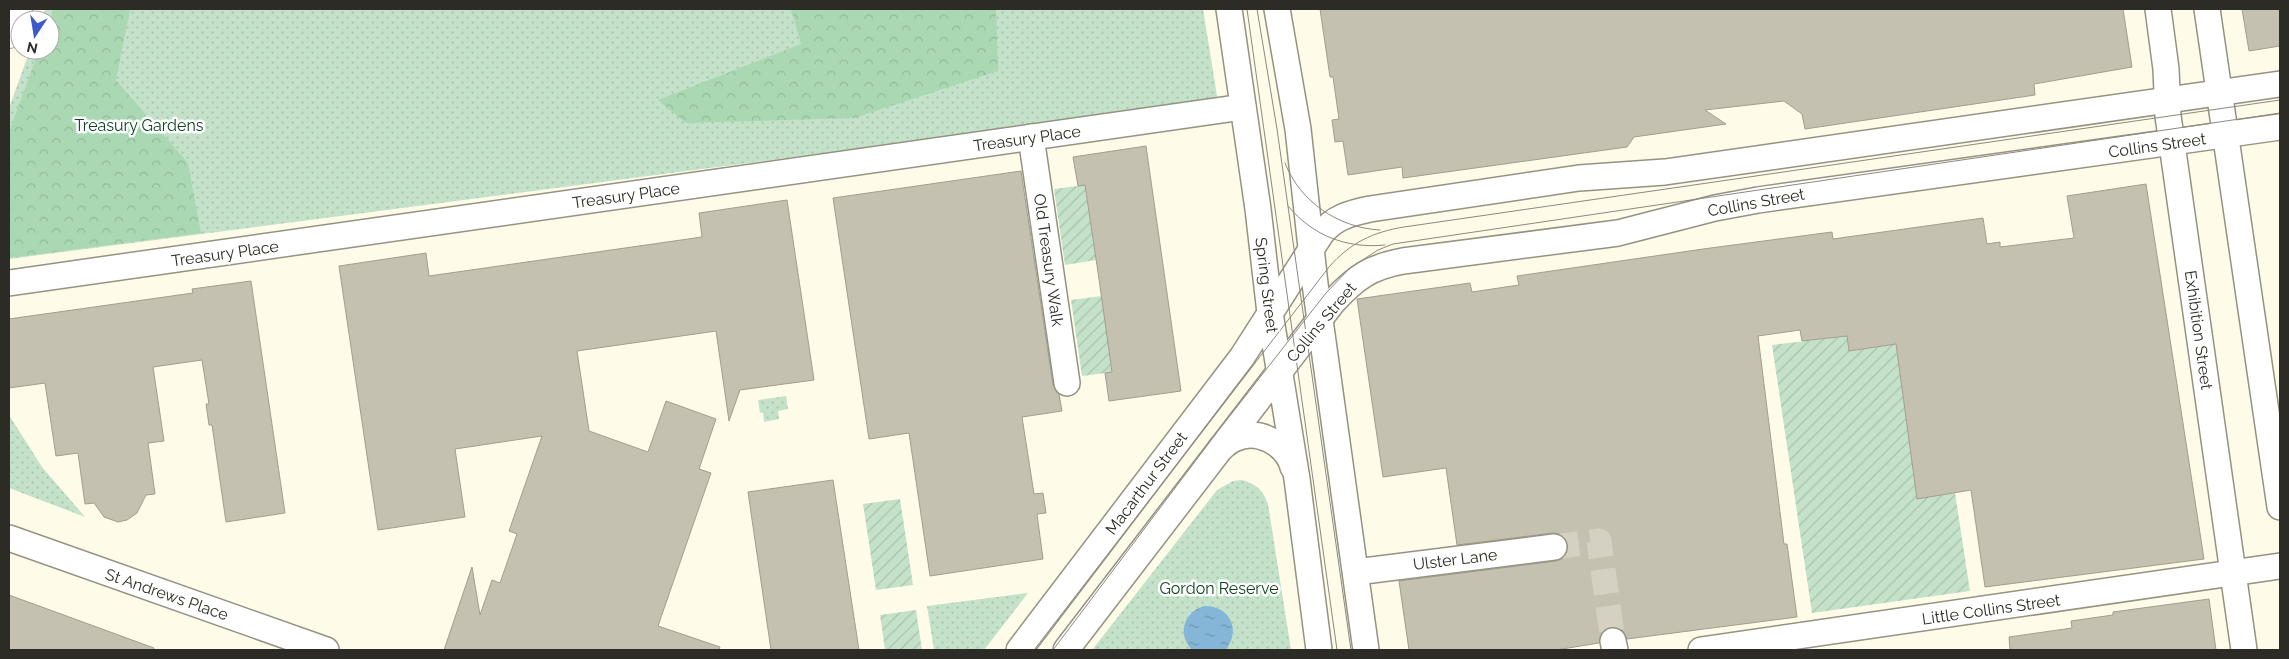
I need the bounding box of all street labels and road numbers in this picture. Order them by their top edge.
street label: Treasury Place [972,122,1082,155]
street label: Collins Street [2107,129,2208,162]
street label: Treasury Place [571,179,681,212]
street label: Collins Street [1706,185,1807,220]
street label: Old Treasury Walk [1030,193,1067,328]
street label: Spring Street [1251,236,1282,335]
street label: Treasury Place [170,237,280,270]
street label: Exhibition Street [2181,269,2216,391]
street label: Collins Street [1283,278,1361,366]
street label: Macarthur Street [1102,428,1192,538]
street label: Ulster Lane [1412,545,1498,574]
street label: St Andrews Place [103,565,231,624]
street label: Little Collins Street [1921,590,2062,629]

